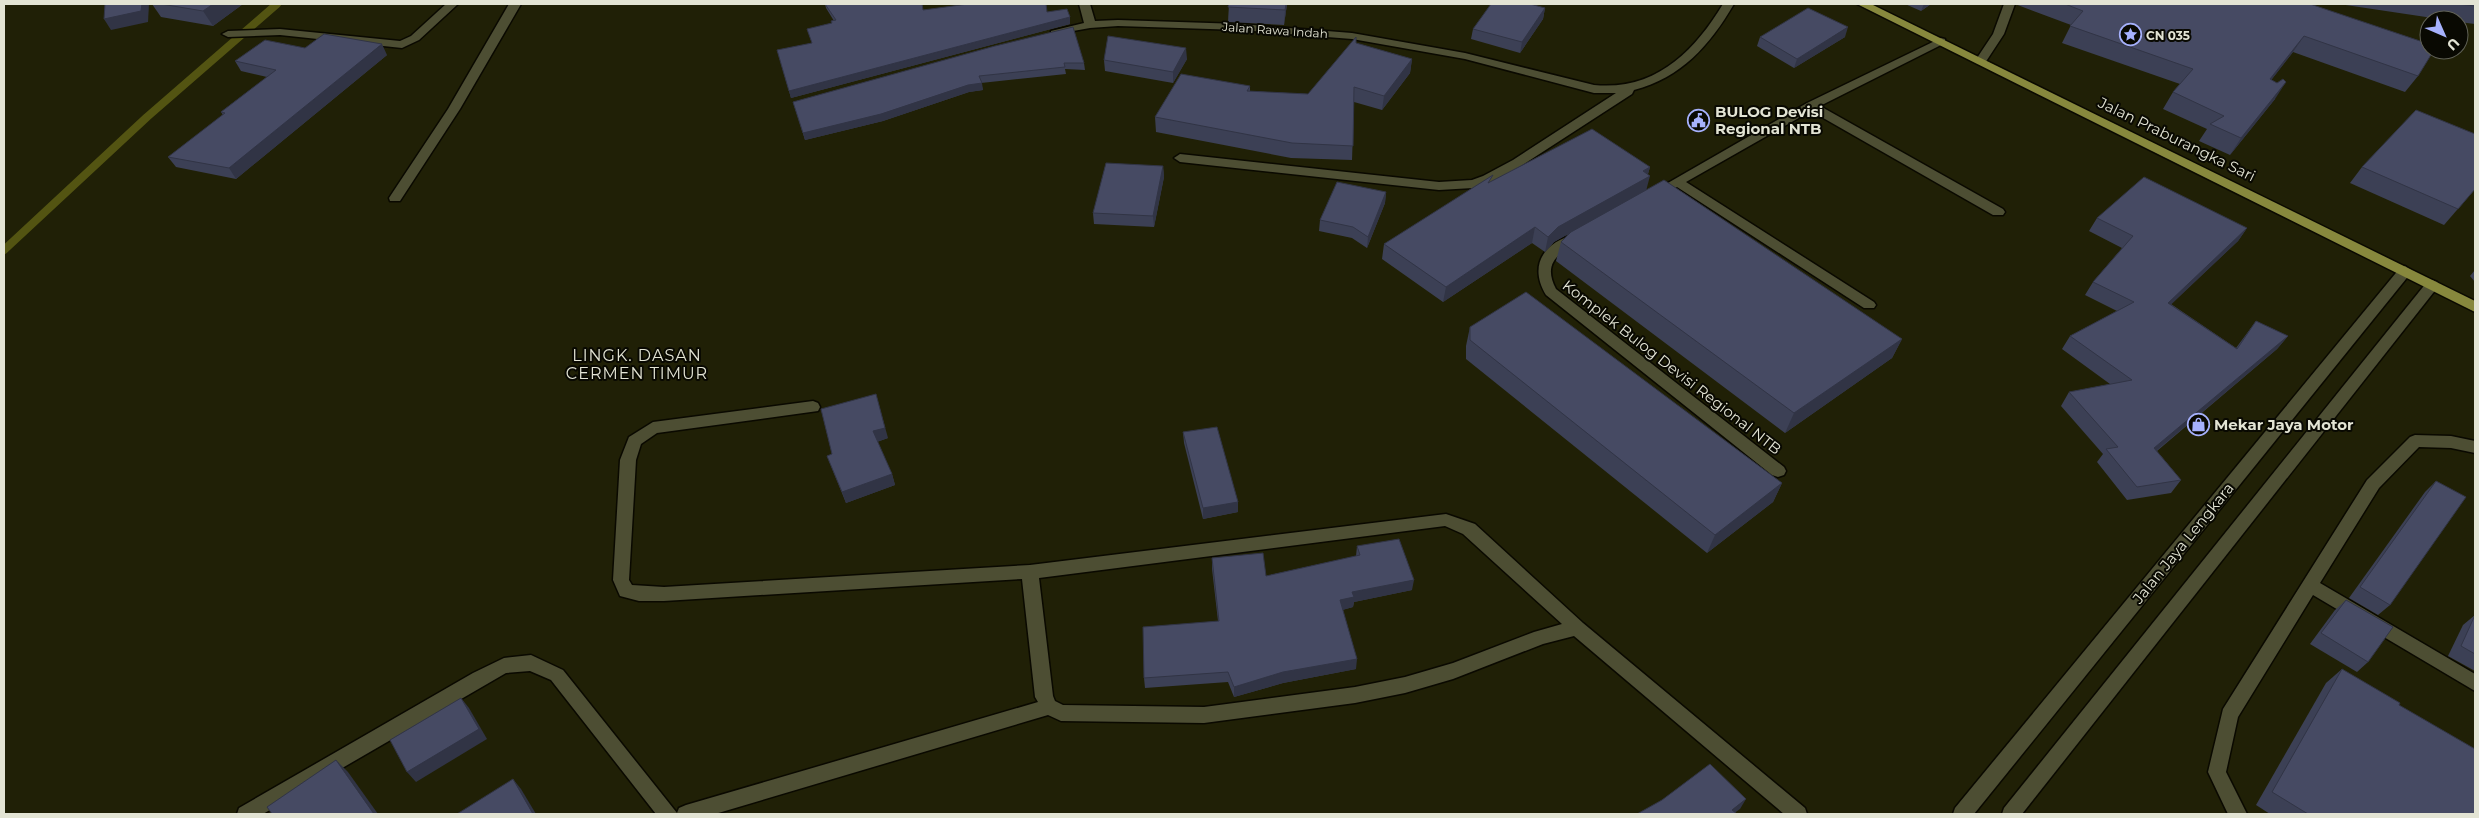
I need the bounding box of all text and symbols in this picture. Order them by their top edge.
north arrow [2419,10,2469,60]
street label: Jalan Rawa Indah [1221,19,1328,41]
place icon: CN 035 [2118,23,2142,47]
place label: CN 035 [2146,28,2190,43]
text: U [2443,34,2463,54]
street label: Jalan Praburangka Sari [2094,92,2259,185]
place label: BULOG Devisi Regional NTB [1715,102,1823,138]
public building icon: BULOG Devisi Regional NTB [1687,108,1711,132]
street label: Komplek Bulog Devisi Regional NTB [1559,276,1785,458]
district label: LINGK. DASAN CERMEN TIMUR [566,346,708,383]
shop icon: Mekar Jaya Motor [2186,412,2210,436]
place label: Mekar Jaya Motor [2214,415,2354,434]
street label: Jalan Jaya Lengkara [2128,479,2238,608]

